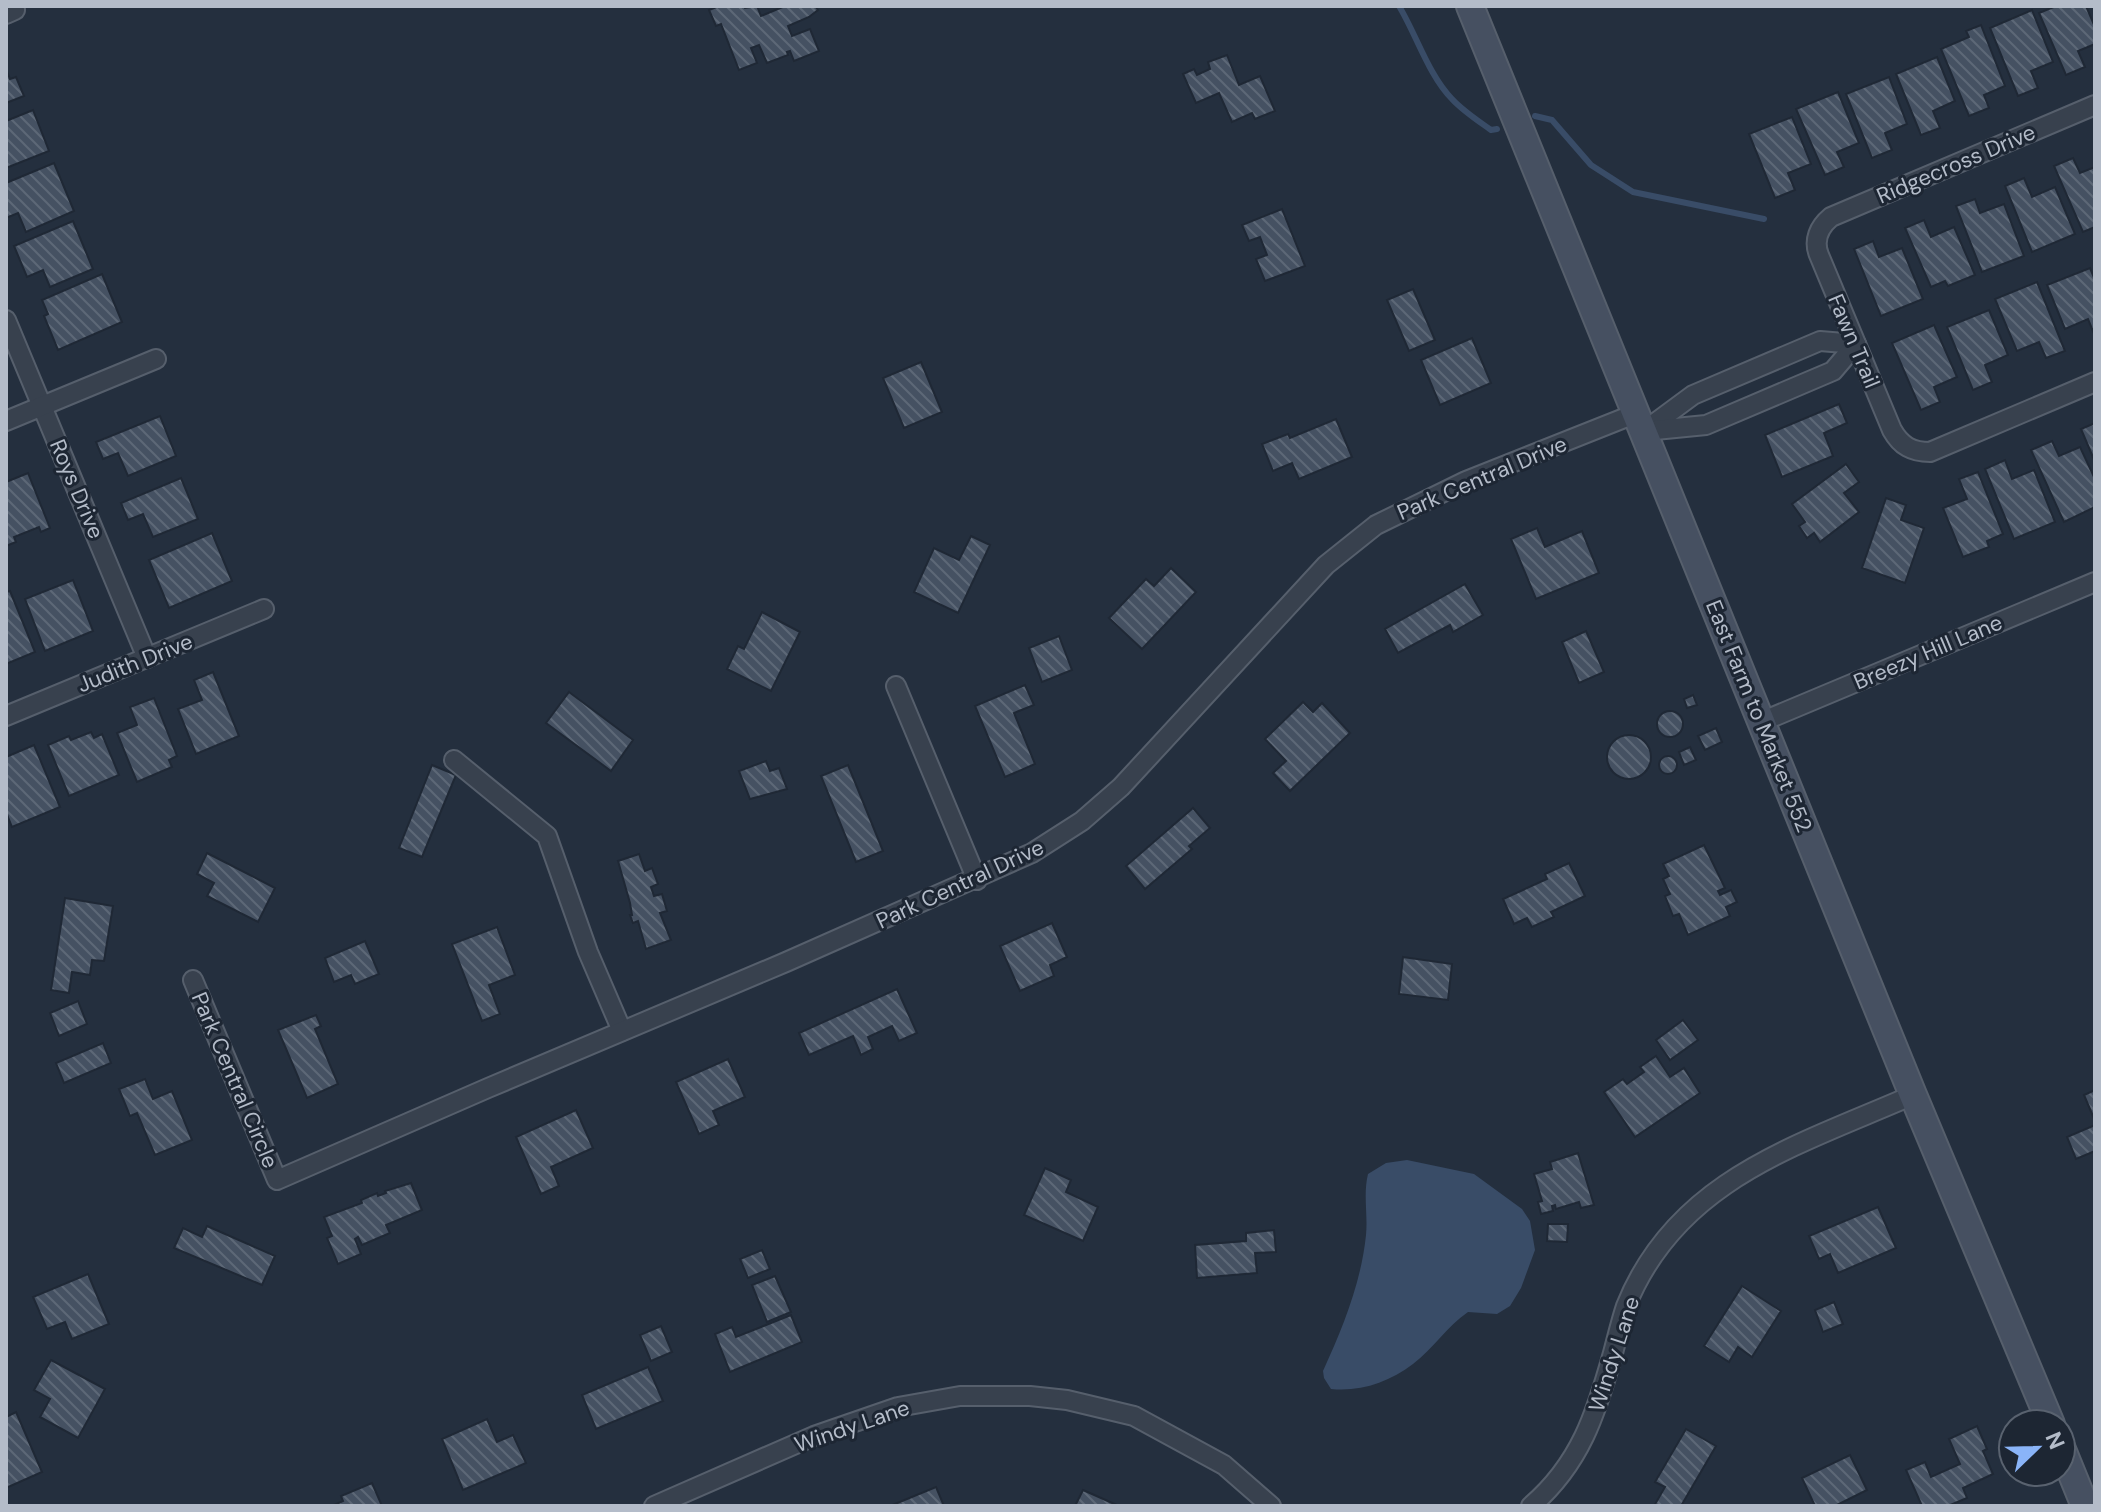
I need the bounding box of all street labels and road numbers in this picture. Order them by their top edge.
street label: Ridgecross Drive [1872,117,2040,211]
street label: Fawn Trail [1821,290,1887,392]
street label: Park Central Drive [1393,429,1571,527]
street label: Roys Drive [43,435,111,543]
street label: East Farm to Market 552 [1699,596,1819,836]
street label: Breezy Hill Lane [1849,608,2007,696]
street label: Judith Drive [73,627,197,699]
street label: Park Central Drive [871,832,1049,936]
street label: Park Central Circle [185,988,285,1172]
street label: Windy Lane [1582,1293,1646,1415]
street label: Windy Lane [791,1393,913,1459]

